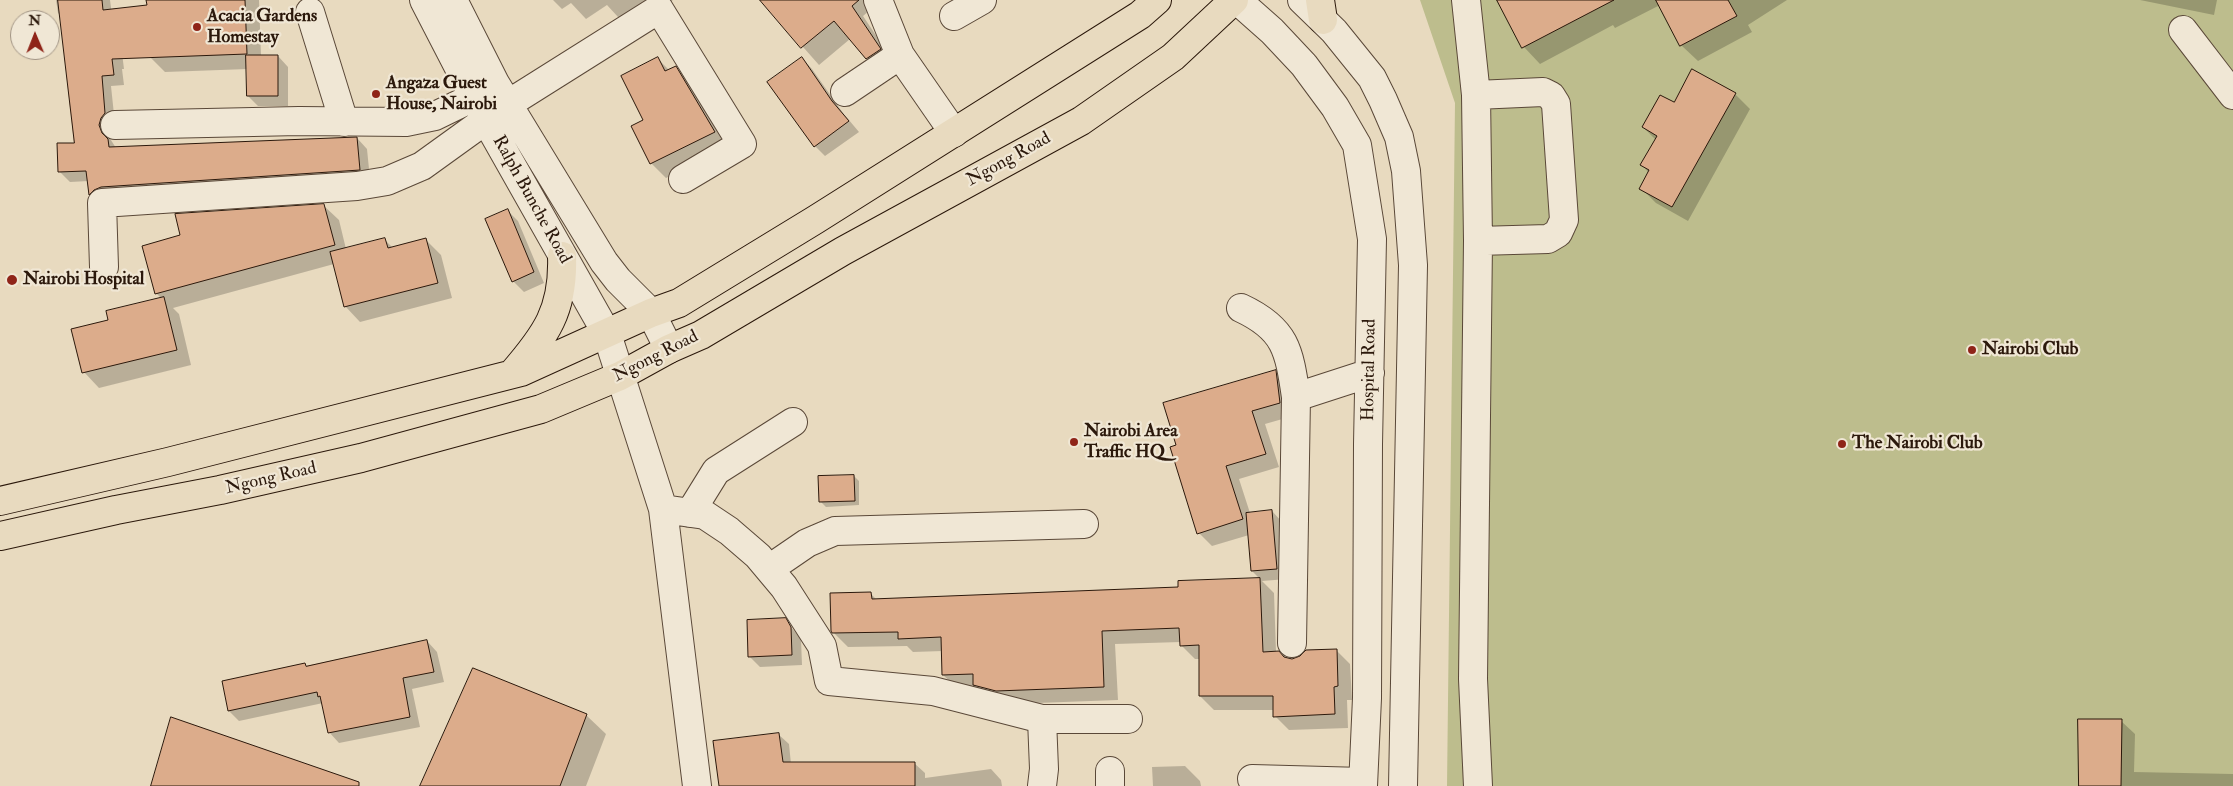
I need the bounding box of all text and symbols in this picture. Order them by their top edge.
place label: Acacia Gardens Homestay [207,6,317,48]
north arrow [10,10,60,60]
text: N [28,12,41,29]
marker: Acacia Gardens Homestay [191,21,203,33]
place label: Angaza Guest House, Nairobi [386,73,497,116]
marker: Angaza Guest House, Nairobi [370,88,382,100]
street label: Ngong Road [963,128,1055,192]
street label: Ralph Bunche Road [487,132,575,268]
place label: Nairobi Hospital [23,269,144,291]
marker: Nairobi Hospital [5,273,19,287]
street label: Hospital Road [1358,319,1382,421]
street label: Ngong Road [610,326,702,388]
place label: Nairobi Club [1982,339,2078,361]
marker: Nairobi Club [1966,344,1978,356]
place label: Nairobi Area Traffic HQ [1084,421,1178,464]
place label: The Nairobi Club [1852,433,1982,455]
marker: Nairobi Area Traffic HQ [1068,436,1080,448]
marker: The Nairobi Club [1836,438,1848,450]
street label: Ngong Road [223,458,319,500]

